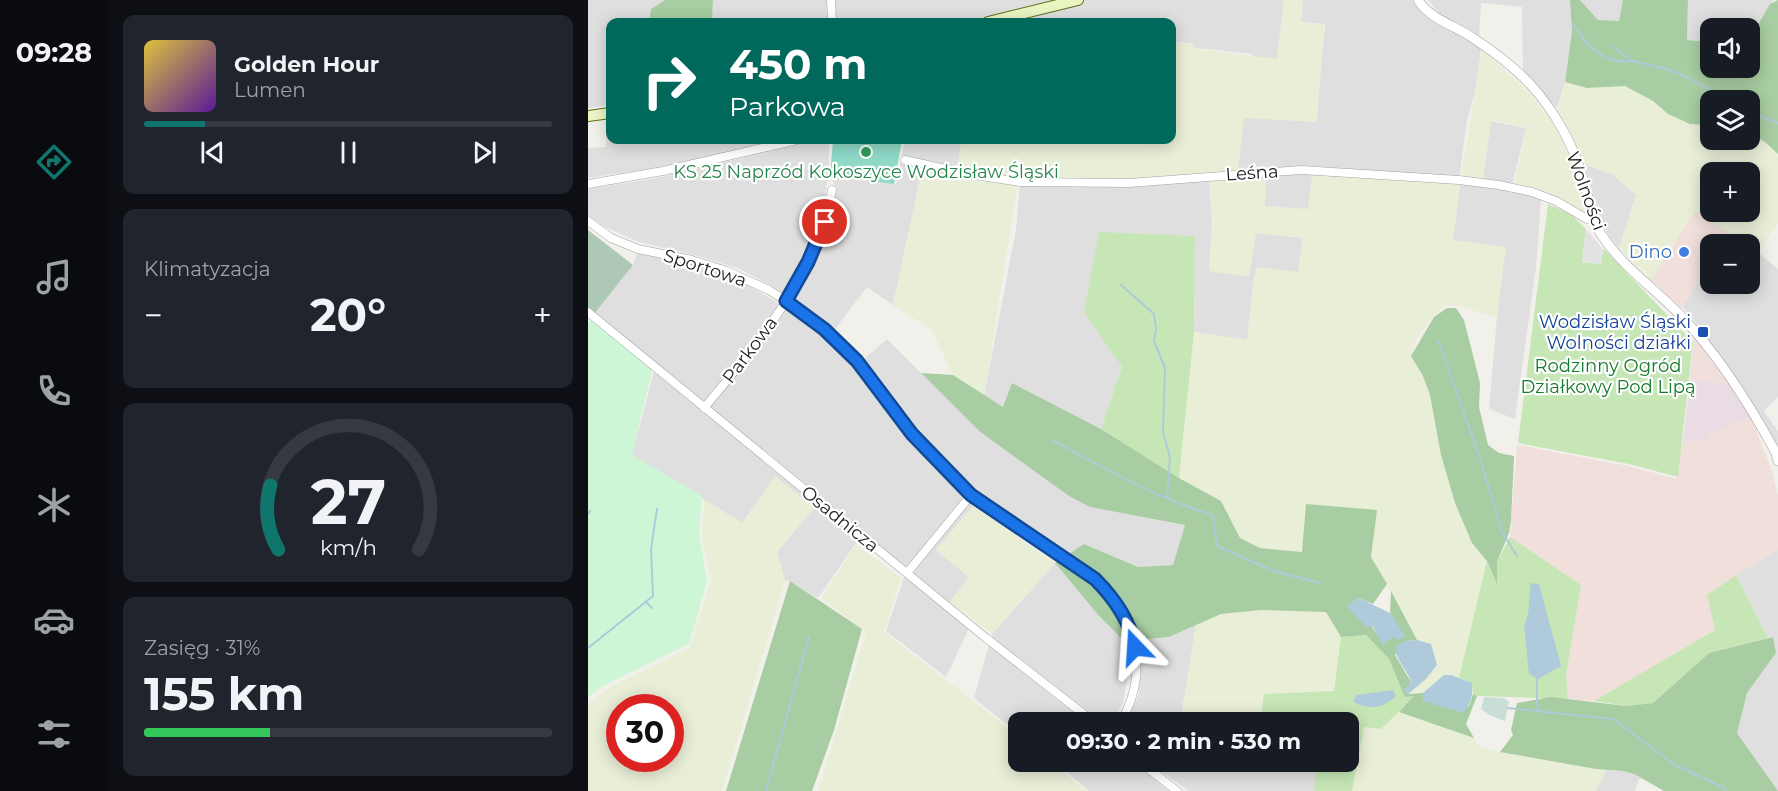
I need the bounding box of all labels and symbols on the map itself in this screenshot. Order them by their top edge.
marker: KS 25 Naprzód Kokoszyce Wodzisław Śląski [859,145,873,159]
street label: Wolności [1562,149,1610,233]
street label: Leśna [1225,160,1279,186]
place label: KS 25 Naprzód Kokoszyce Wodzisław Śląski [673,161,1059,183]
pin [799,196,850,247]
place label: Dino [1629,241,1672,263]
street label: Sportowa [661,244,749,292]
marker: Dino [1677,245,1691,259]
place label: Wodzisław Śląski Wolności działki [1539,311,1691,354]
street label: Parkowa [718,312,782,388]
marker: Wodzisław Śląski Wolności działki [1696,325,1710,339]
park label: Rodzinny Ogród Działkowy Pod Lipą [1520,355,1696,398]
street label: Osadnicza [797,481,883,557]
position arrow [1103,615,1167,679]
speed limit sign: 30 [606,694,684,772]

